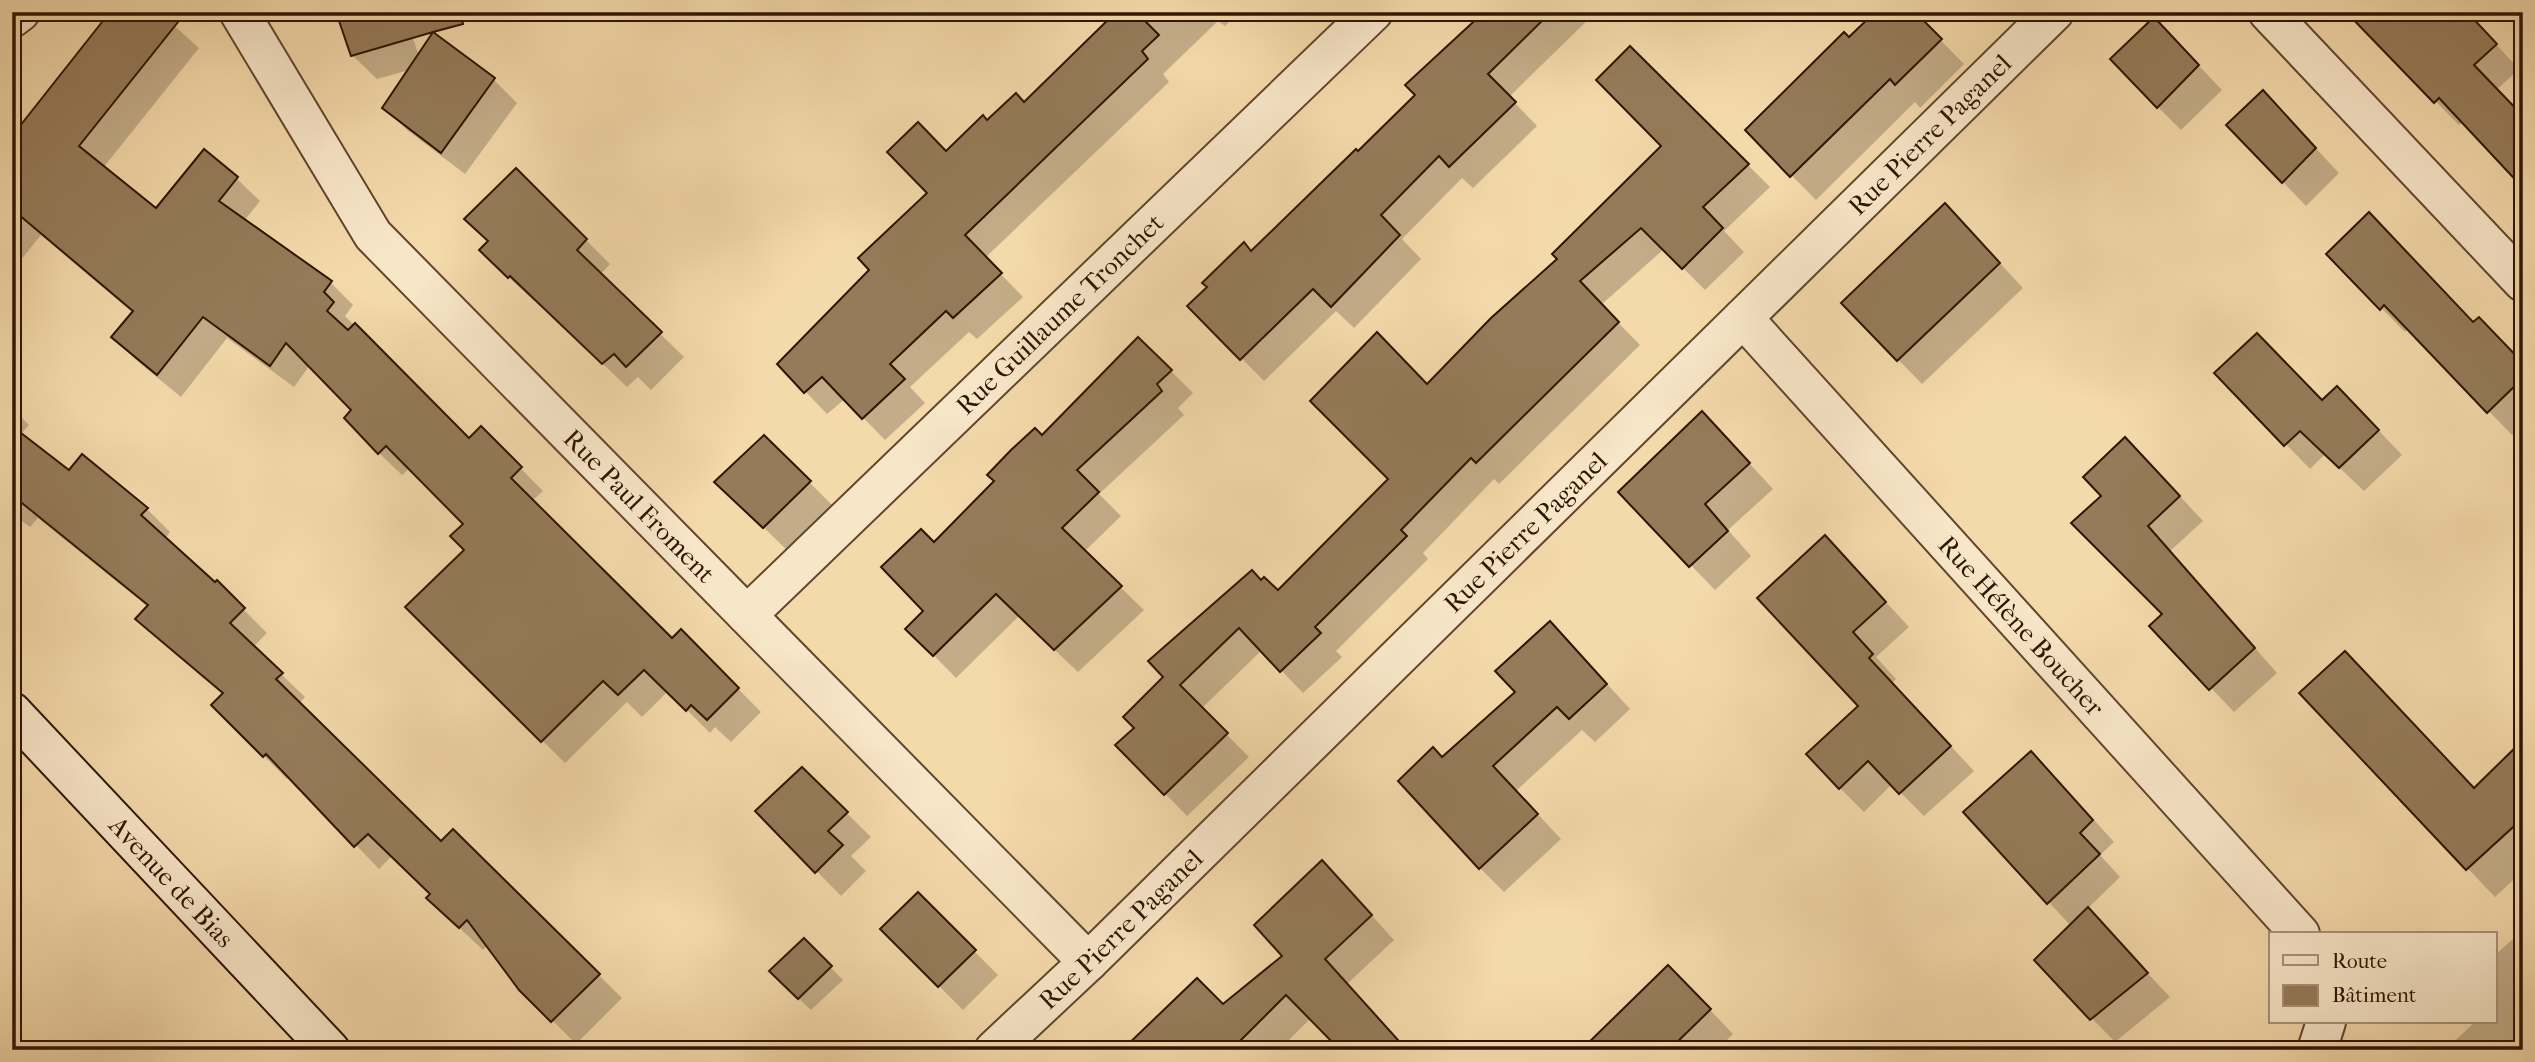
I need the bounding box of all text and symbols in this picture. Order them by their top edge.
street label: Rue Pierre Paganel [1842,48,2017,221]
street label: Rue Guillaume Tronchet [949,207,1170,421]
street label: Rue Paul Froment [557,423,722,590]
street label: Rue Pierre Paganel [1437,445,1613,619]
street label: Rue Hélène Boucher [1932,529,2111,722]
street label: Avenue de Bias [102,809,241,954]
street label: Rue Pierre Paganel [1032,843,1209,1016]
legend [2269,932,2496,1024]
text: Route [2332,949,2387,973]
text: Bâtiment [2332,983,2417,1007]

